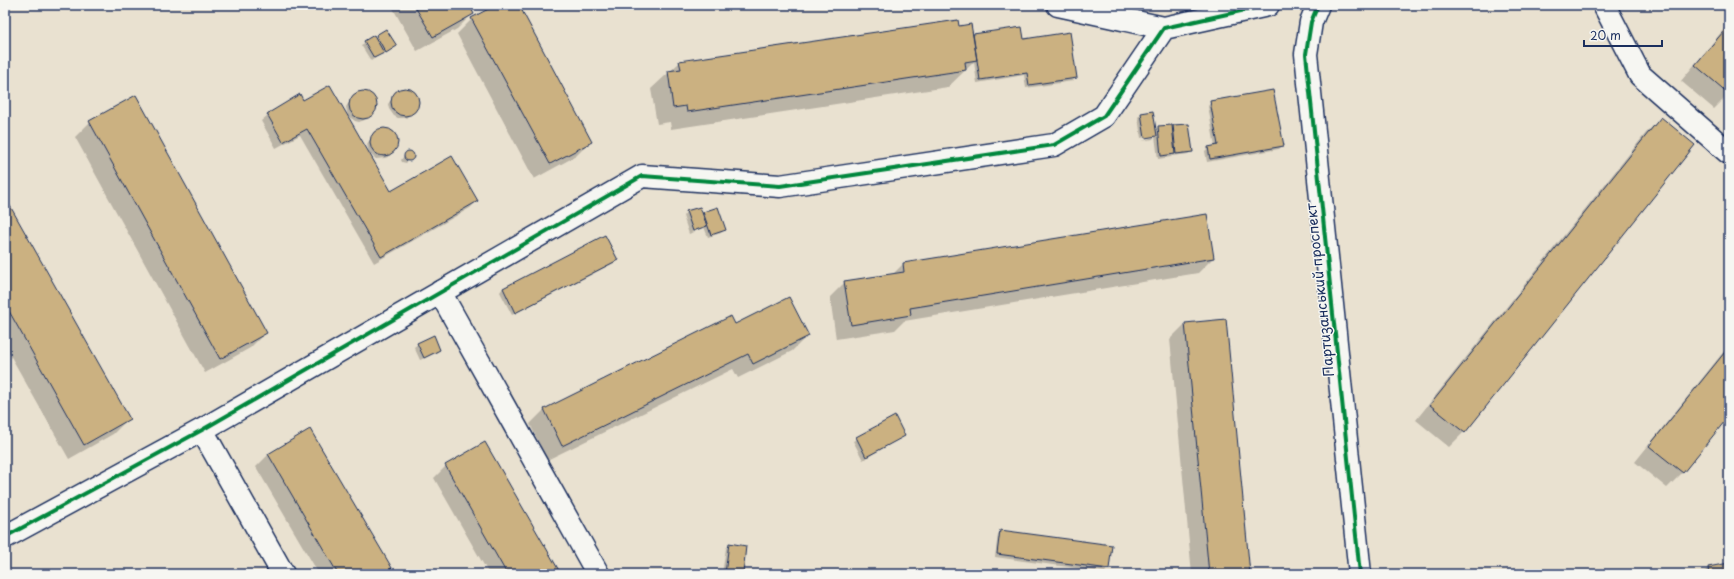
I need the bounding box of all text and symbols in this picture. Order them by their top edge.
scale bar [1584,22,1662,48]
text: 20 m [1590,26,1621,44]
street label: Партизанський проспект [1300,202,1339,378]

